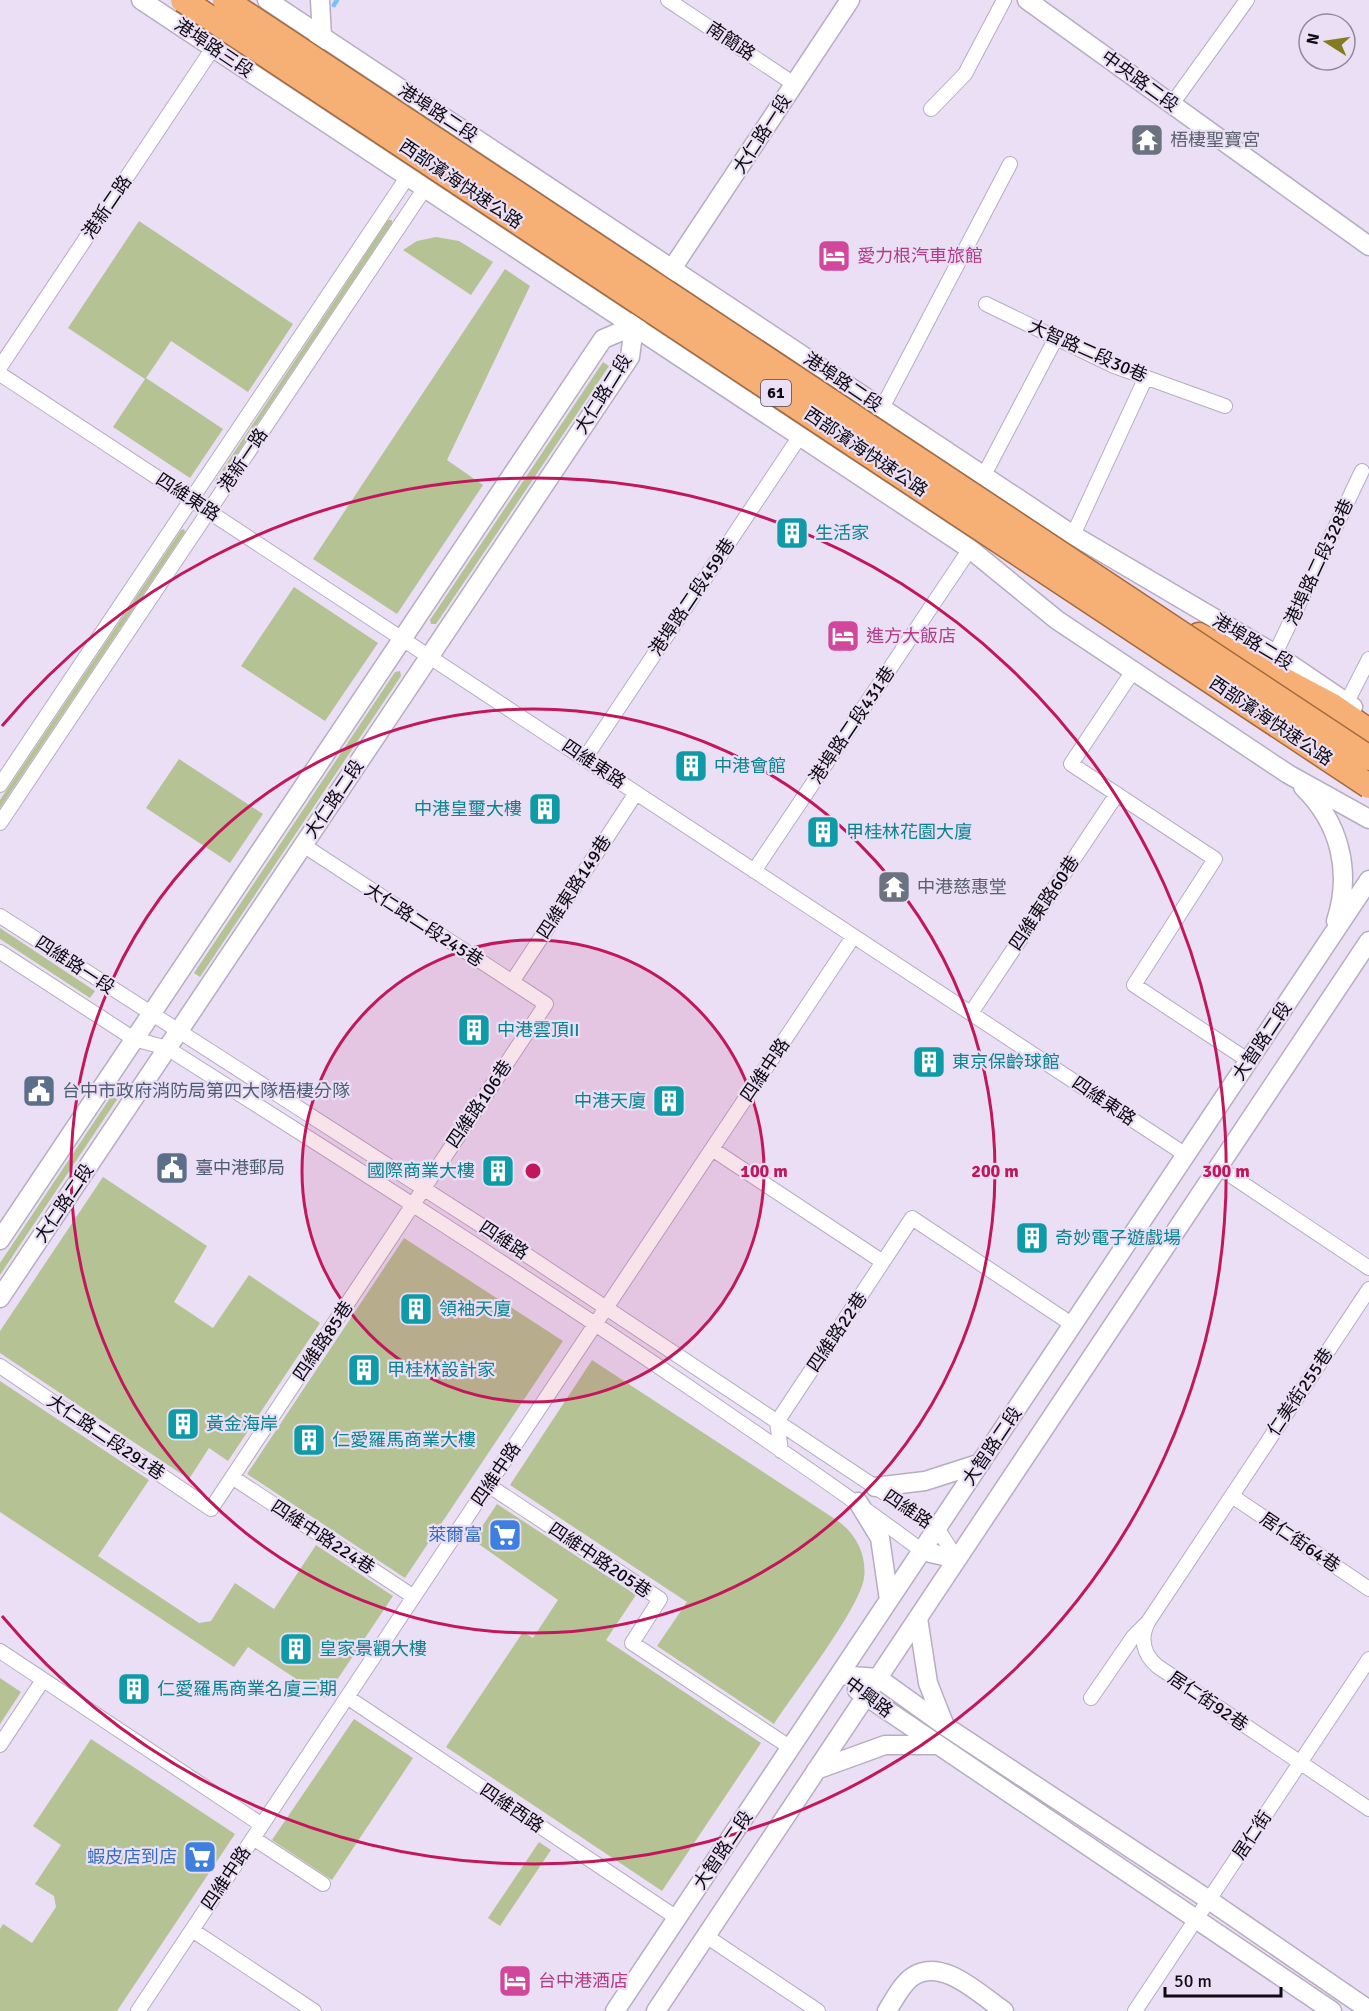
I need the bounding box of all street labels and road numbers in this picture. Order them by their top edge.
street label: 港埠路三段 [171,14,257,82]
street label: 南簡路 [702,17,760,65]
street label: 中央路二段 [1097,46,1183,116]
street label: 港埠路二段 [394,79,482,147]
street label: 大仁路一段 [728,90,796,178]
street label: 西部濱海快速公路 [395,135,527,233]
street label: 港新二路 [78,171,136,243]
street label: 大智路二段30巷 [1025,315,1151,387]
street label: 港埠路二段 [800,348,886,416]
street label: 大仁路二段 [570,350,636,438]
road number: 61 [761,380,791,406]
street label: 西部濱海快速公路 [800,403,932,501]
street label: 港新一路 [214,424,272,496]
street label: 四維東路 [152,468,224,526]
street label: 港埠路二段328巷 [1280,495,1358,629]
street label: 港埠路二段459巷 [645,534,739,660]
street label: 港埠路二段 [1209,609,1297,675]
street label: 港埠路二段431巷 [805,662,899,788]
street label: 西部濱海快速公路 [1205,672,1337,770]
street label: 四維東路 [558,735,630,793]
street label: 大仁路二段 [300,756,368,842]
street label: 四維東路149巷 [532,831,616,943]
street label: 四維東路60巷 [1004,851,1084,955]
street label: 大仁路二段245巷 [360,878,488,972]
street label: 四維路一段 [31,931,119,999]
street label: 大智路二段 [1228,998,1296,1084]
street label: 四維中路 [736,1034,794,1106]
street label: 四維路106巷 [442,1056,516,1152]
street label: 四維東路 [1068,1072,1140,1130]
street label: 大仁路二段 [30,1160,98,1246]
street label: 四維路 [475,1216,533,1264]
street label: 四維路22巷 [802,1288,872,1376]
street label: 四維路85巷 [288,1297,358,1385]
street label: 仁美街255巷 [1263,1344,1337,1440]
street label: 大仁路二段291巷 [43,1390,169,1484]
street label: 大智路二段 [958,1403,1026,1489]
street label: 四維中路 [467,1438,525,1510]
street label: 四維路 [879,1485,937,1533]
street label: 四維中路224巷 [267,1495,379,1579]
street label: 居仁街64巷 [1256,1507,1344,1577]
street label: 四維中路205巷 [544,1518,656,1602]
street label: 居仁街92巷 [1164,1666,1252,1736]
street label: 中興路 [841,1672,897,1722]
street label: 四維西路 [476,1779,548,1837]
street label: 居仁街 [1228,1806,1276,1864]
street label: 大智路二段 [689,1807,757,1893]
street label: 四維中路 [197,1842,255,1914]

